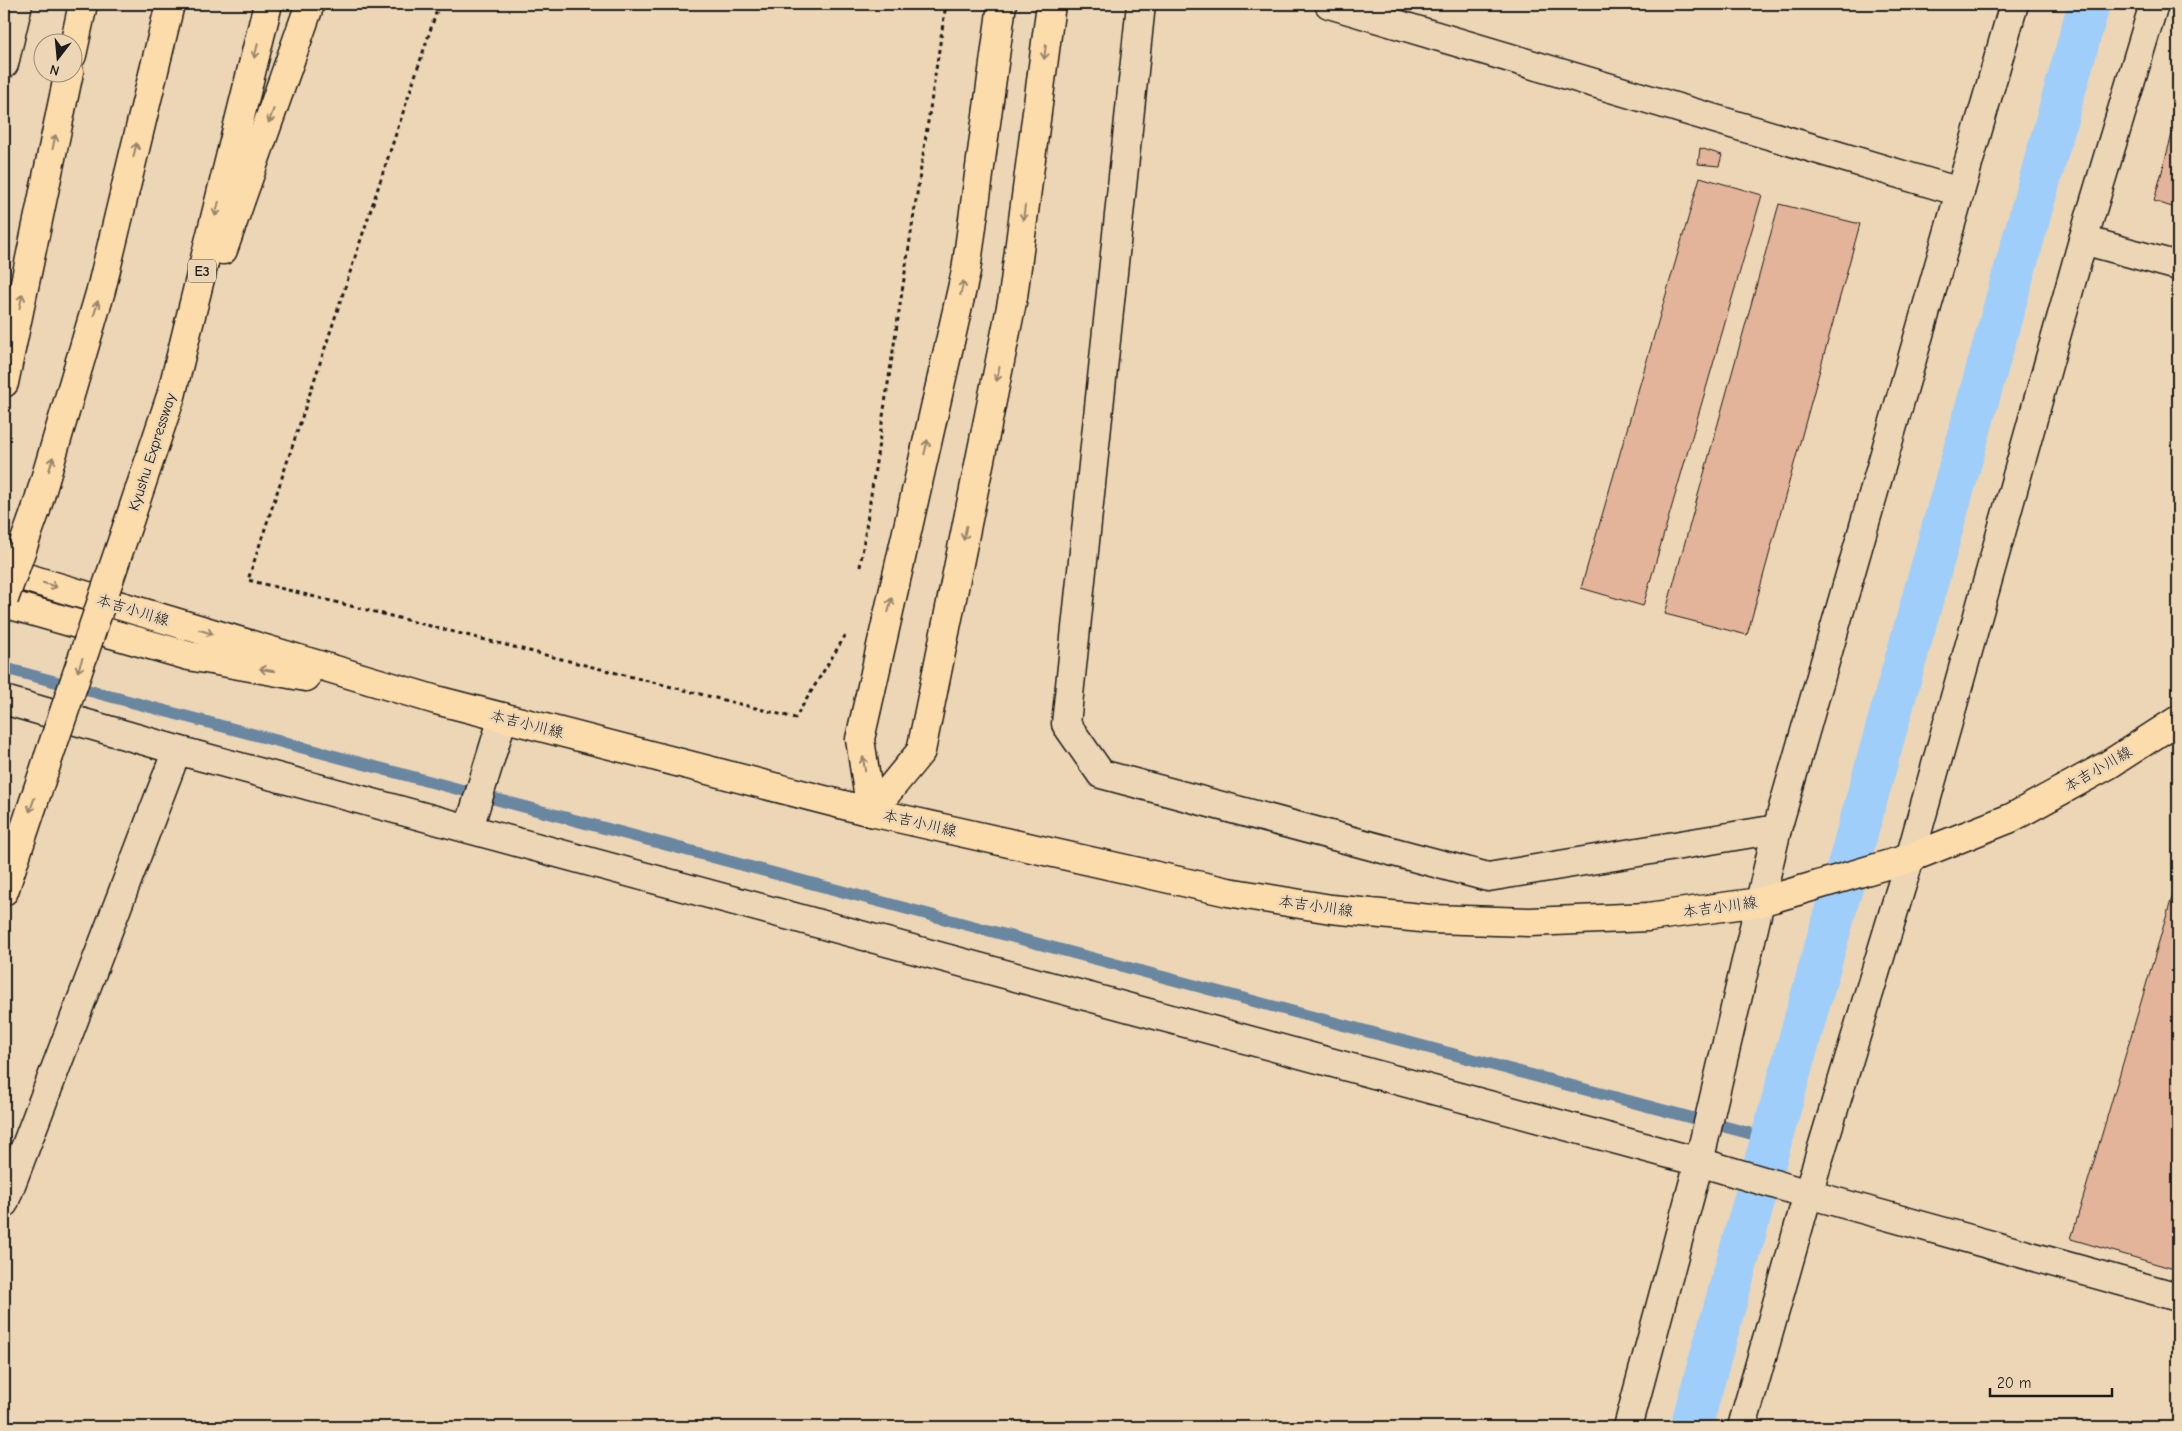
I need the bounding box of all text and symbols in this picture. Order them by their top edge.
north arrow [32,32,82,82]
one-way arrow [251,43,260,59]
one-way arrow [1039,44,1049,60]
text: N [48,61,61,79]
one-way arrow [266,107,275,123]
one-way arrow [50,134,59,150]
one-way arrow [131,143,140,159]
one-way arrow [212,200,221,216]
one-way arrow [1019,205,1029,221]
road number: E3 [188,260,216,282]
one-way arrow [958,281,967,297]
one-way arrow [17,293,26,309]
one-way arrow [92,300,102,316]
one-way arrow [992,365,1002,381]
street label: Kyushu Expressway [124,391,180,513]
one-way arrow [922,439,931,455]
one-way arrow [47,456,57,472]
one-way arrow [960,524,970,540]
one-way arrow [42,581,58,590]
street label: 本吉小川線 [94,590,172,630]
one-way arrow [886,598,896,614]
one-way arrow [198,627,214,637]
one-way arrow [75,656,84,672]
one-way arrow [259,665,275,675]
street label: 本吉小川線 [488,706,566,742]
street label: 本吉小川線 [2061,742,2135,796]
one-way arrow [859,756,869,772]
one-way arrow [27,797,37,813]
street label: 本吉小川線 [881,806,959,840]
street label: 本吉小川線 [1278,892,1354,920]
street label: 本吉小川線 [1682,893,1758,921]
scale bar [1990,1366,2112,1398]
text: 20 m [1997,1374,2031,1392]

